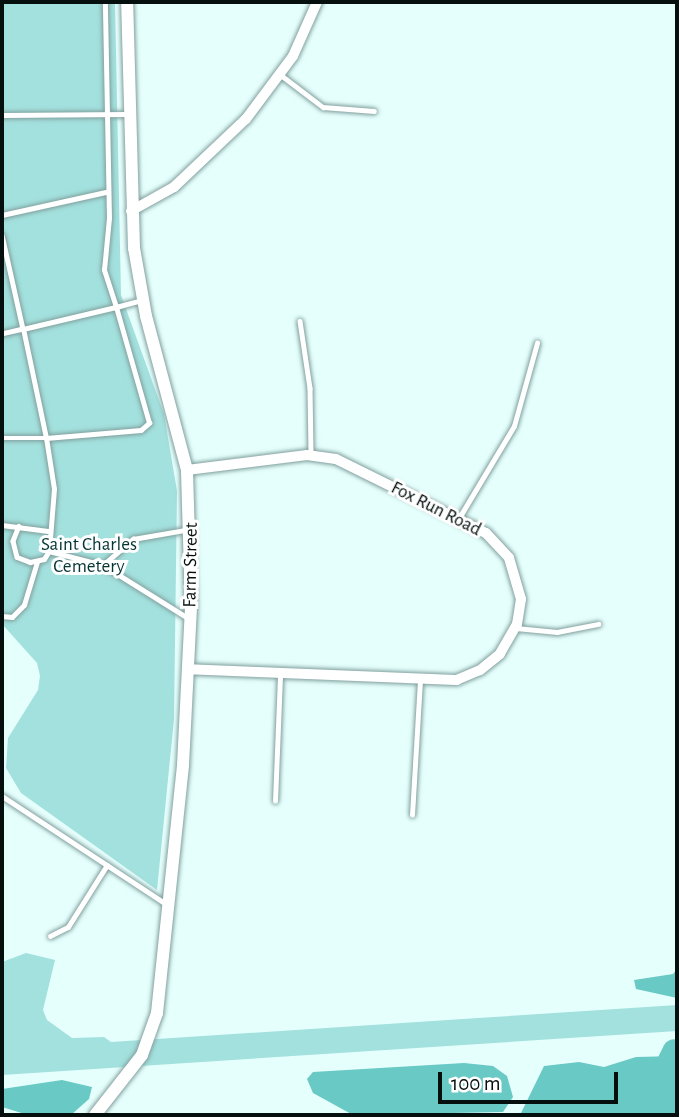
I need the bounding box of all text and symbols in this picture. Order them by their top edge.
street label: Fox Run Road [387,477,485,541]
street label: Farm Street [179,522,203,608]
park label: Saint Charles Cemetery [41,534,137,578]
scale bar [441,1058,621,1102]
text: 100 m [451,1073,501,1094]

